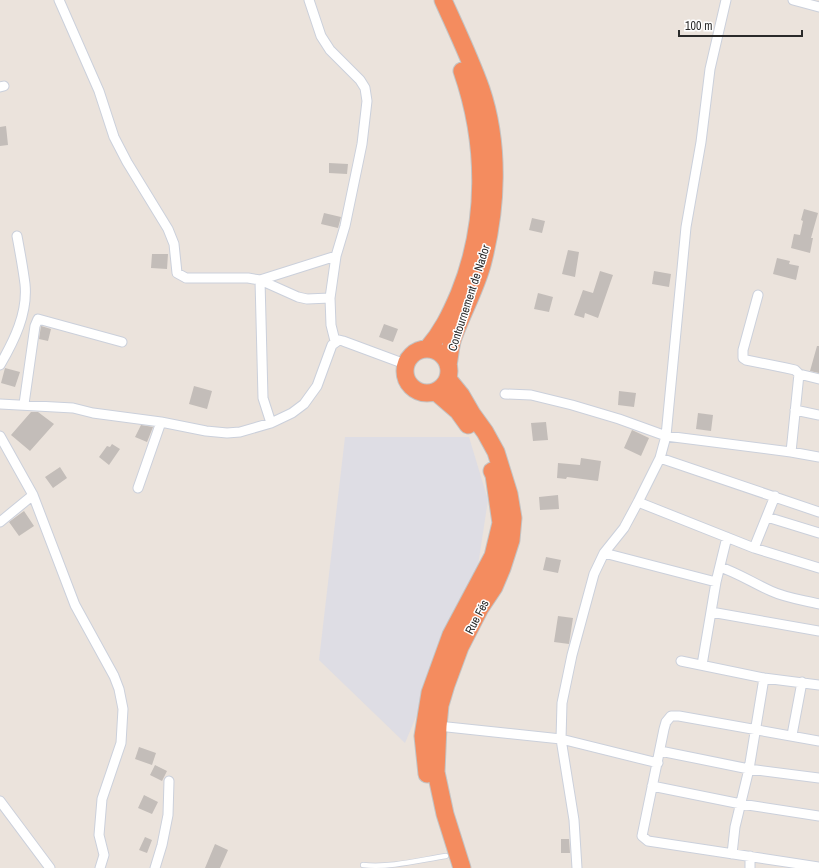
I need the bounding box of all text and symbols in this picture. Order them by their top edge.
scale bar [679,12,802,38]
text: 100 m [685,18,712,34]
street label: Contournement de Nador [444,242,494,353]
street label: Rue Fés [461,597,493,637]

